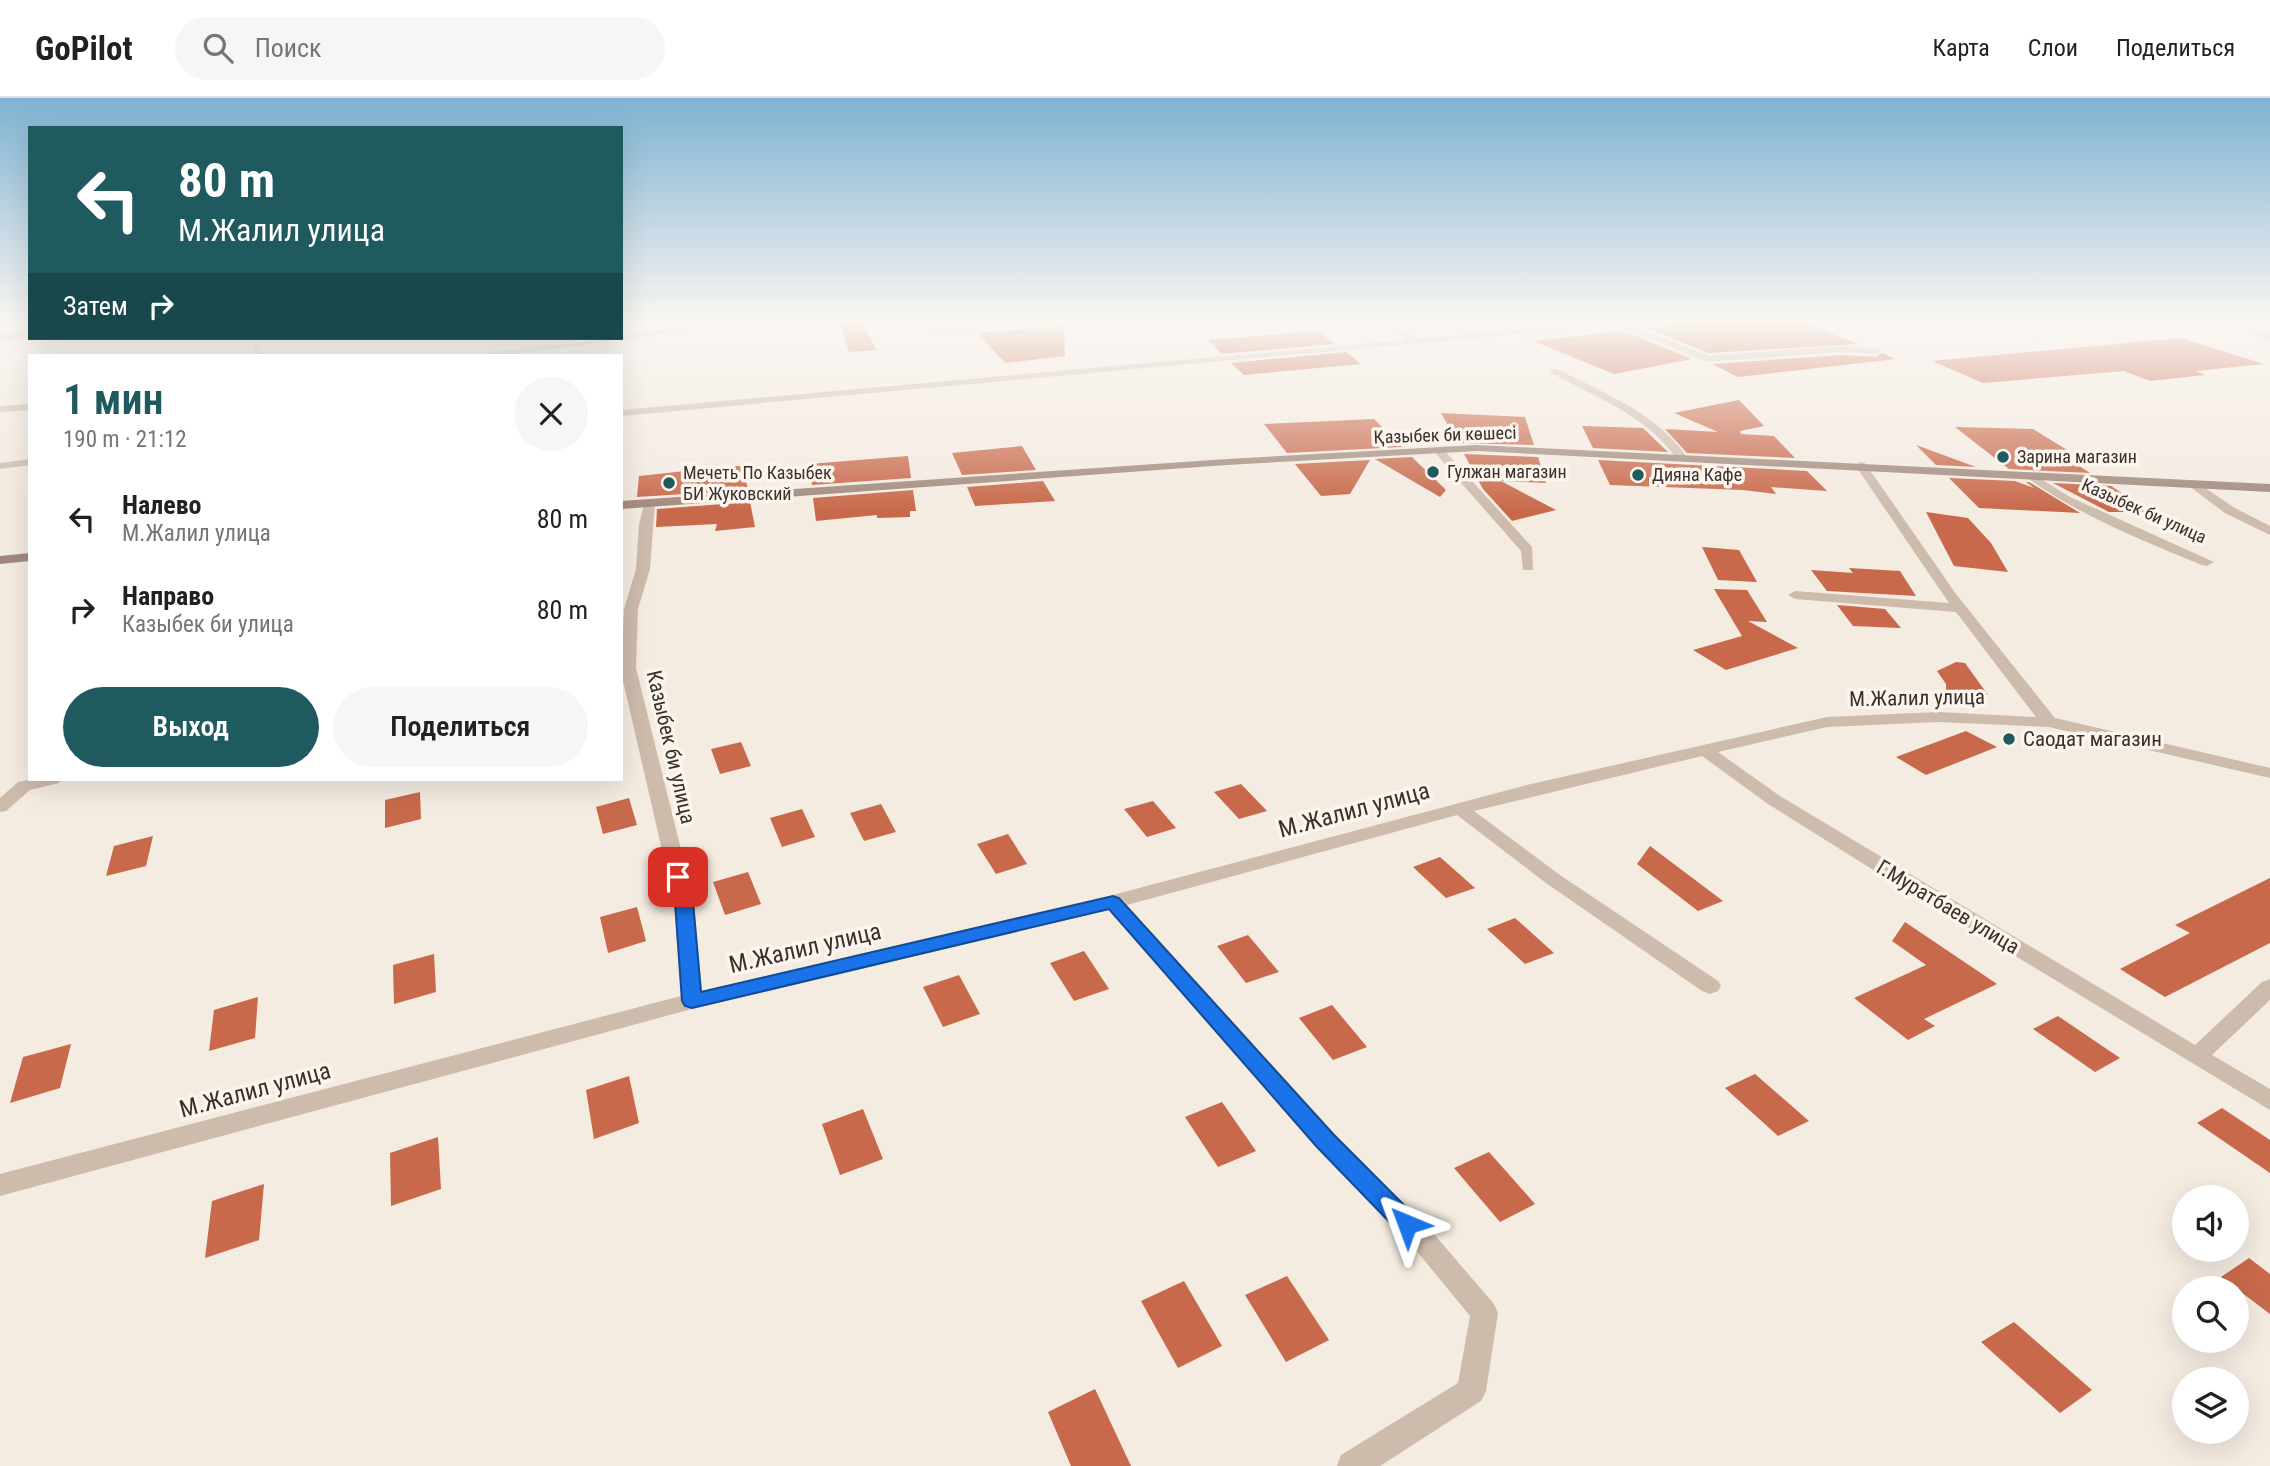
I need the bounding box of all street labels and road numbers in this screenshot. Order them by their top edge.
street label: Қазыбек би көшесі [1373,422,1517,447]
street label: Казыбек би улица [2079,474,2210,547]
street label: Казыбек би улица [642,668,700,826]
street label: М.Жалил улица [1849,685,1985,711]
street label: М.Жалил улица [1275,776,1433,844]
street label: Г.Муратбаев улица [1872,855,2024,959]
street label: М.Жалил улица [726,917,884,979]
street label: М.Жалил улица [176,1056,334,1124]

